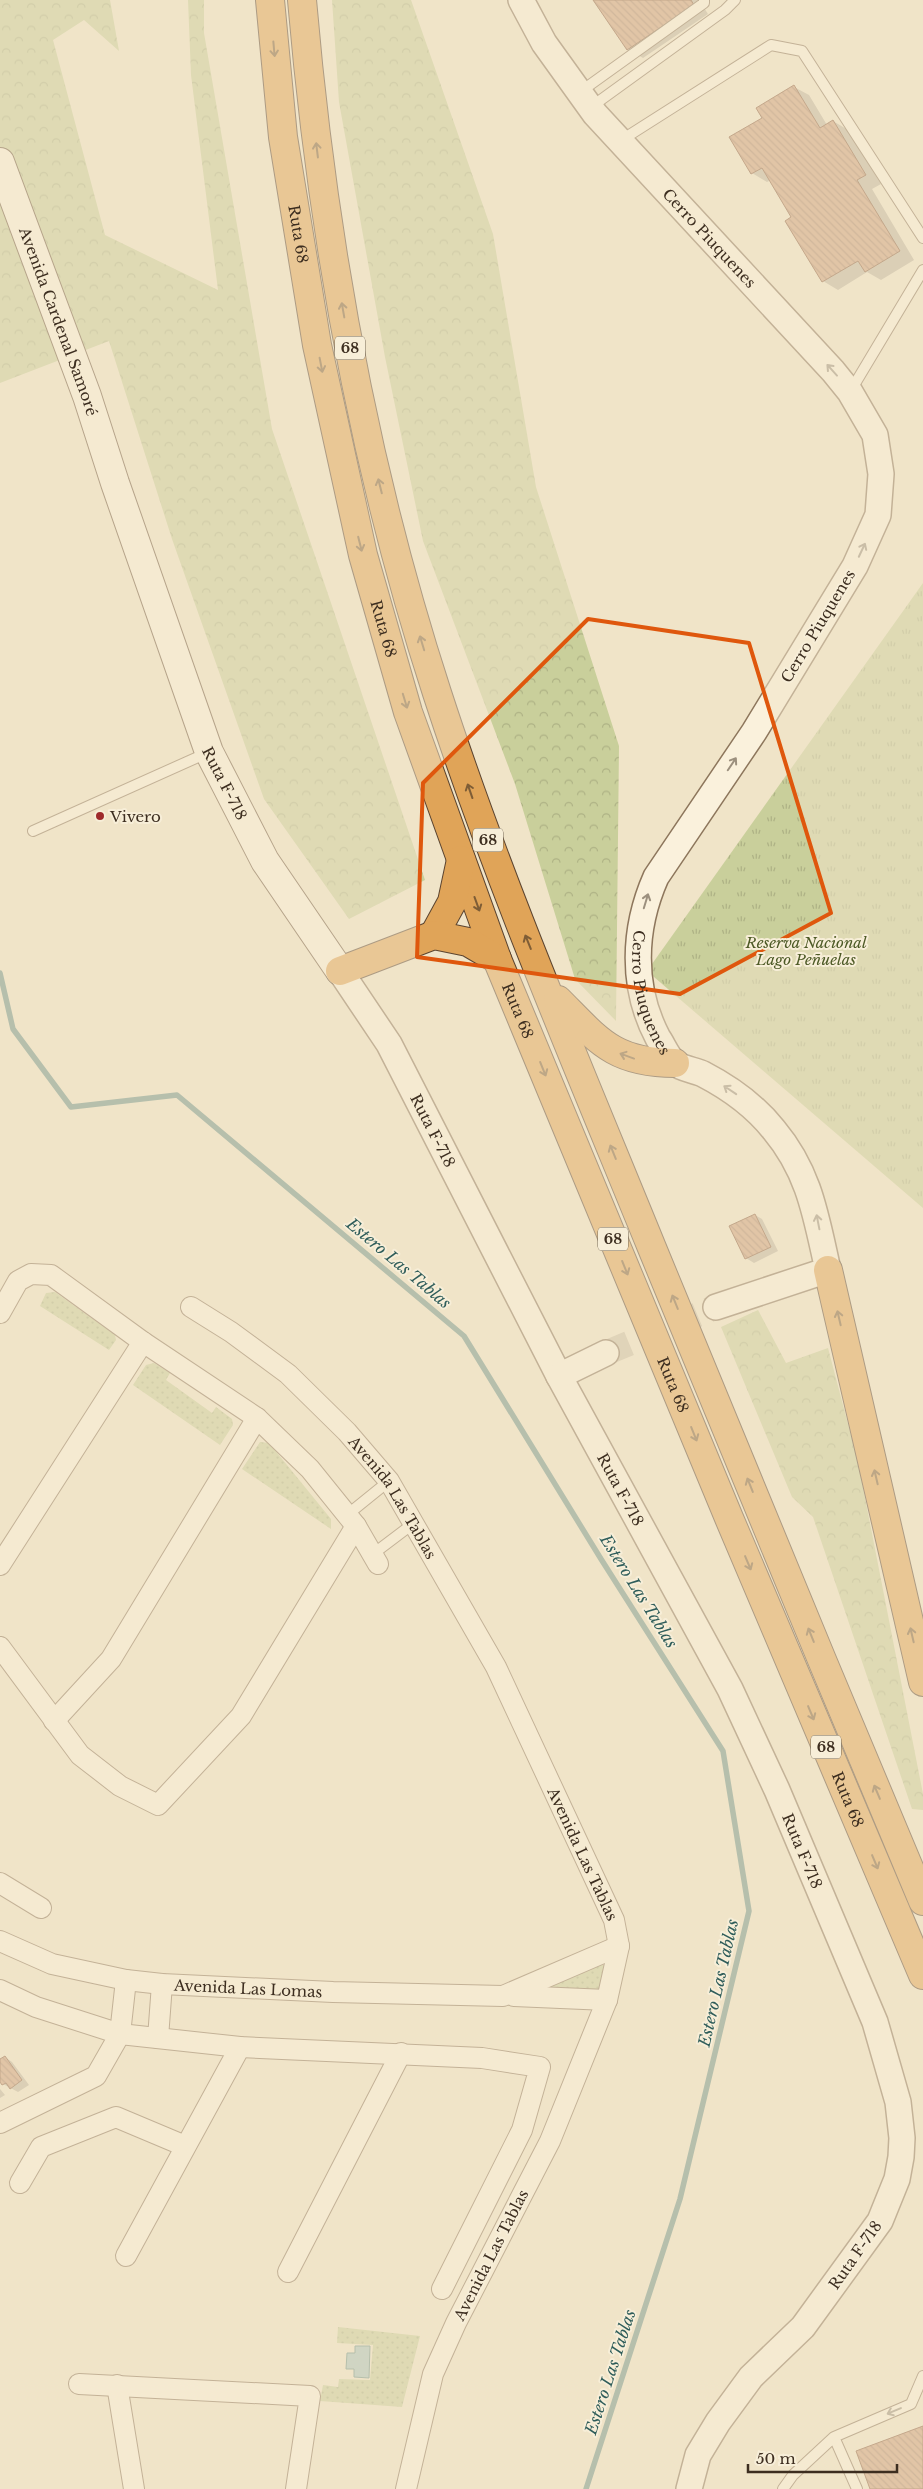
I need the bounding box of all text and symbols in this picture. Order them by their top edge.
one-way arrow [269,40,279,56]
one-way arrow [312,142,322,158]
street label: Cerro Piuquenes [659,184,761,292]
street label: Ruta 68 [285,204,313,265]
street label: Avenida Cardenal Samoré [15,223,102,418]
one-way arrow [338,302,348,318]
road number: 68 [335,336,365,359]
one-way arrow [317,357,326,373]
one-way arrow [826,364,837,377]
one-way arrow [375,479,384,495]
one-way arrow [356,536,365,552]
one-way arrow [858,543,867,558]
street label: Cerro Piuquenes [777,566,859,686]
street label: Ruta 68 [367,598,401,660]
one-way arrow [416,635,426,651]
one-way arrow [400,692,410,708]
street label: Ruta F-718 [198,743,252,823]
one-way arrow [727,757,737,771]
one-way arrow [465,783,474,799]
place label: Vivero [109,807,161,826]
marker: Vivero [94,810,106,822]
road number: 68 [473,828,503,852]
one-way arrow [642,893,652,909]
one-way arrow [473,896,482,911]
street label: Cerro Piuquenes [629,929,675,1058]
park label: Reserva Nacional Lago Peñuelas [744,933,867,969]
one-way arrow [523,935,532,951]
street label: Ruta 68 [498,980,538,1041]
one-way arrow [620,1051,635,1060]
one-way arrow [538,1061,548,1076]
one-way arrow [723,1085,737,1095]
street label: Ruta F-718 [407,1091,460,1170]
one-way arrow [608,1145,617,1160]
water label: Estero Las Tablas [342,1213,455,1313]
one-way arrow [813,1214,822,1230]
road number: 68 [598,1228,628,1250]
one-way arrow [621,1260,630,1275]
one-way arrow [669,1295,679,1310]
one-way arrow [834,1311,843,1327]
street label: Ruta 68 [654,1354,694,1415]
one-way arrow [690,1426,699,1441]
street label: Avenida Las Tablas [344,1431,441,1562]
street label: Ruta F-718 [593,1450,648,1529]
one-way arrow [871,1469,880,1485]
one-way arrow [744,1478,754,1493]
water label: Estero Las Tablas [595,1530,682,1652]
one-way arrow [743,1555,753,1570]
one-way arrow [907,1627,916,1643]
one-way arrow [806,1628,816,1643]
one-way arrow [807,1705,817,1720]
road number: 68 [811,1735,841,1758]
street label: Ruta 68 [828,1768,869,1830]
street label: Avenida Las Tablas [544,1783,622,1924]
one-way arrow [871,1784,880,1799]
street label: Ruta F-718 [778,1810,827,1891]
one-way arrow [871,1854,880,1869]
water label: Estero Las Tablas [693,1917,742,2050]
street label: Avenida Las Lomas [172,1975,323,2001]
street label: Avenida Las Tablas [449,2186,532,2325]
street label: Ruta F-718 [824,2217,886,2293]
water label: Estero Las Tablas [580,2307,640,2438]
one-way arrow [887,2407,902,2417]
scale bar [748,2442,897,2474]
text: 50 m [756,2449,796,2468]

